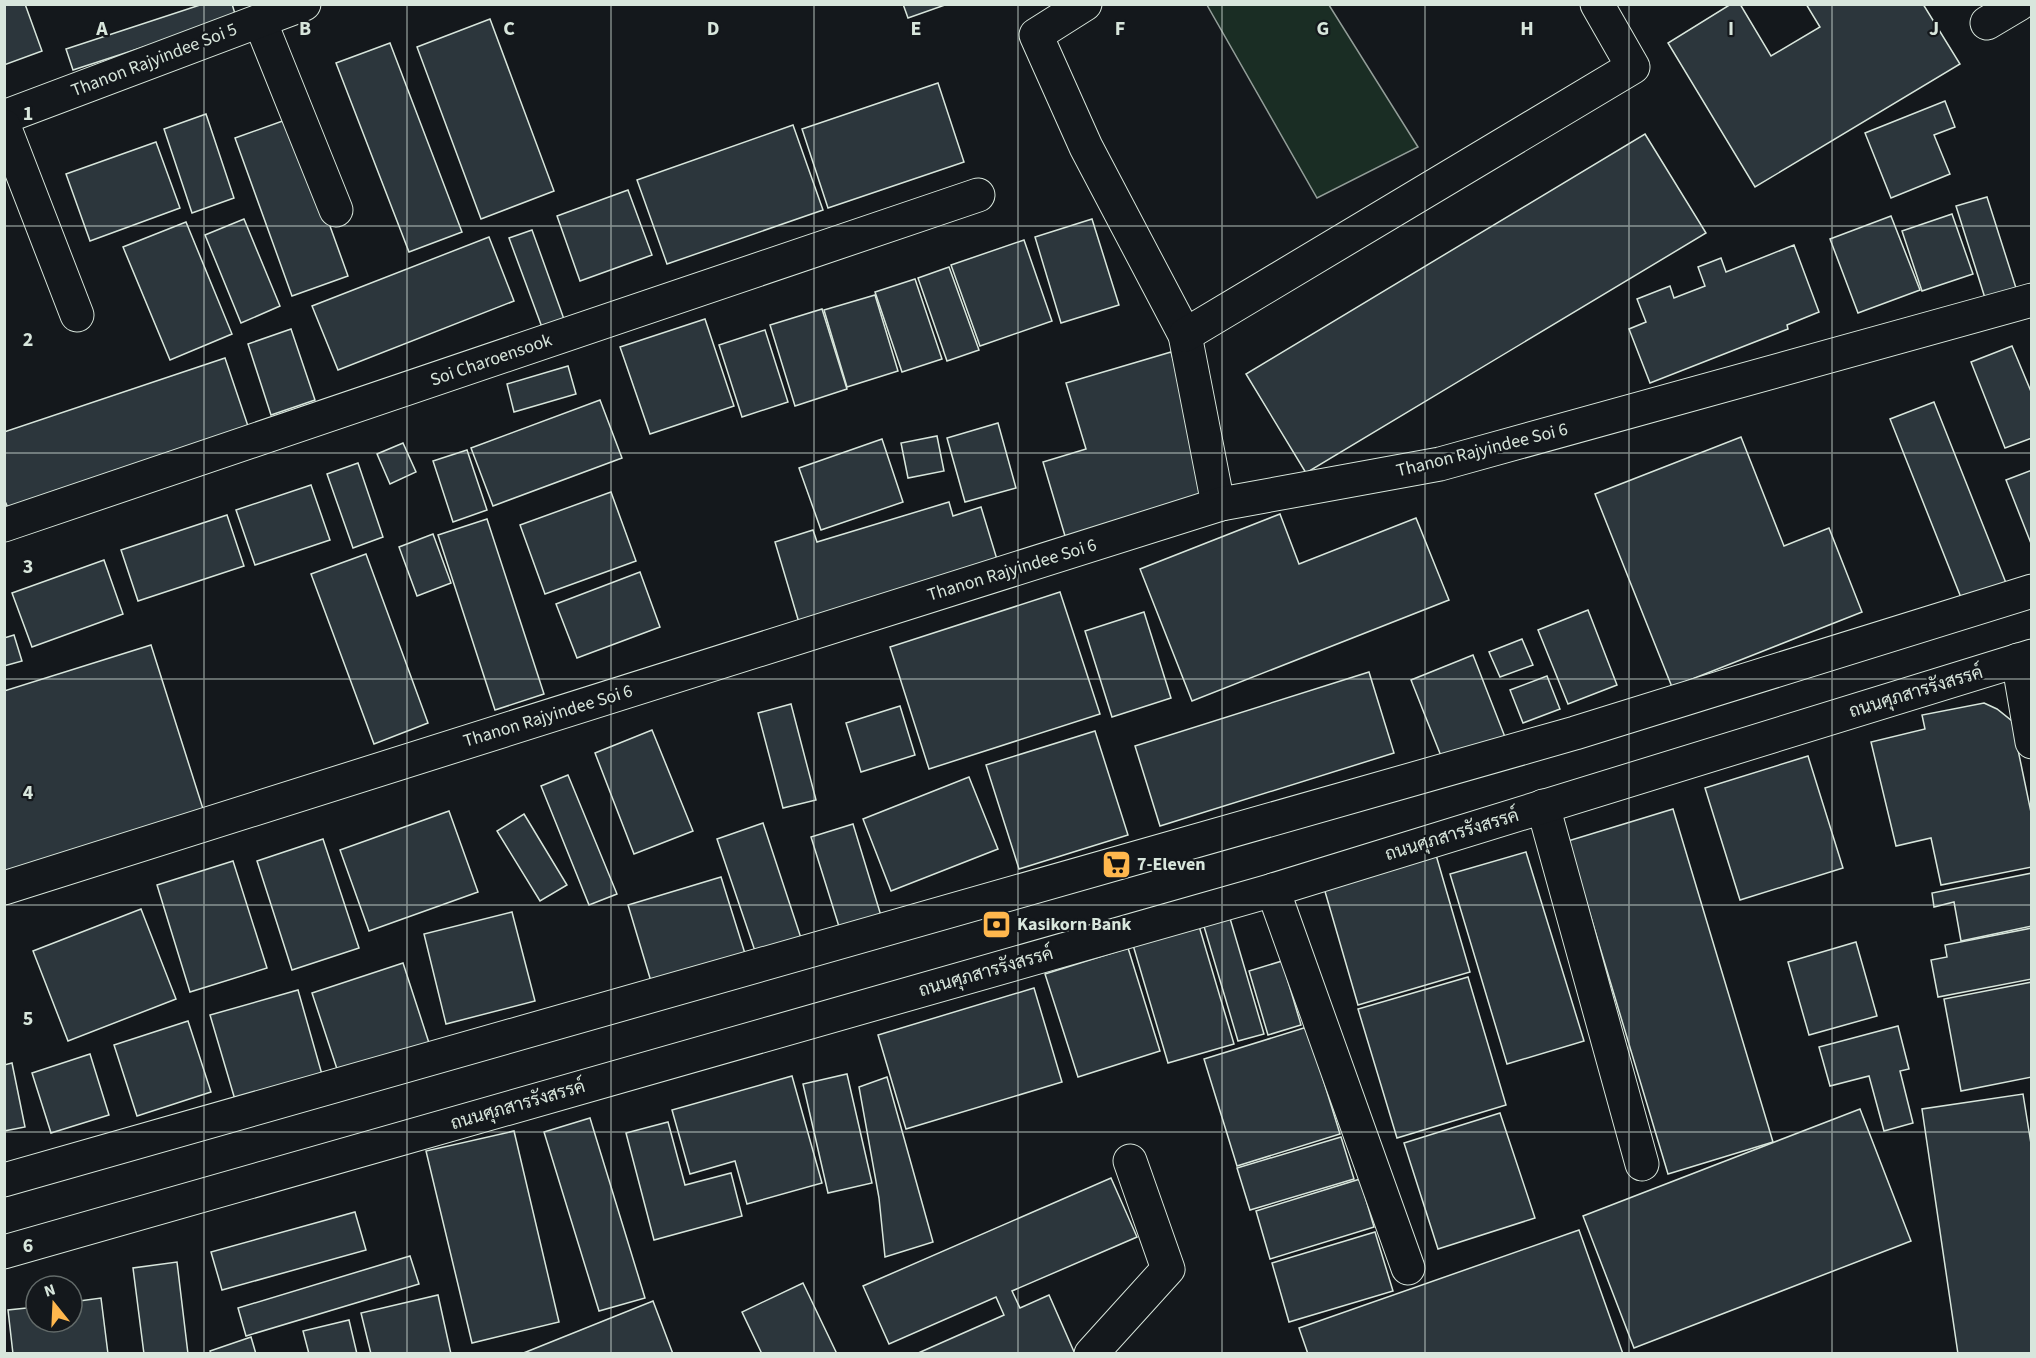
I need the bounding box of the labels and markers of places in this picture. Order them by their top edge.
supermarket icon: 7-Eleven [1100,848,1132,880]
place label: 7-Eleven [1137,852,1206,877]
bank icon: Kasikorn Bank [980,908,1012,940]
place label: Kasikorn Bank [1017,912,1132,937]

